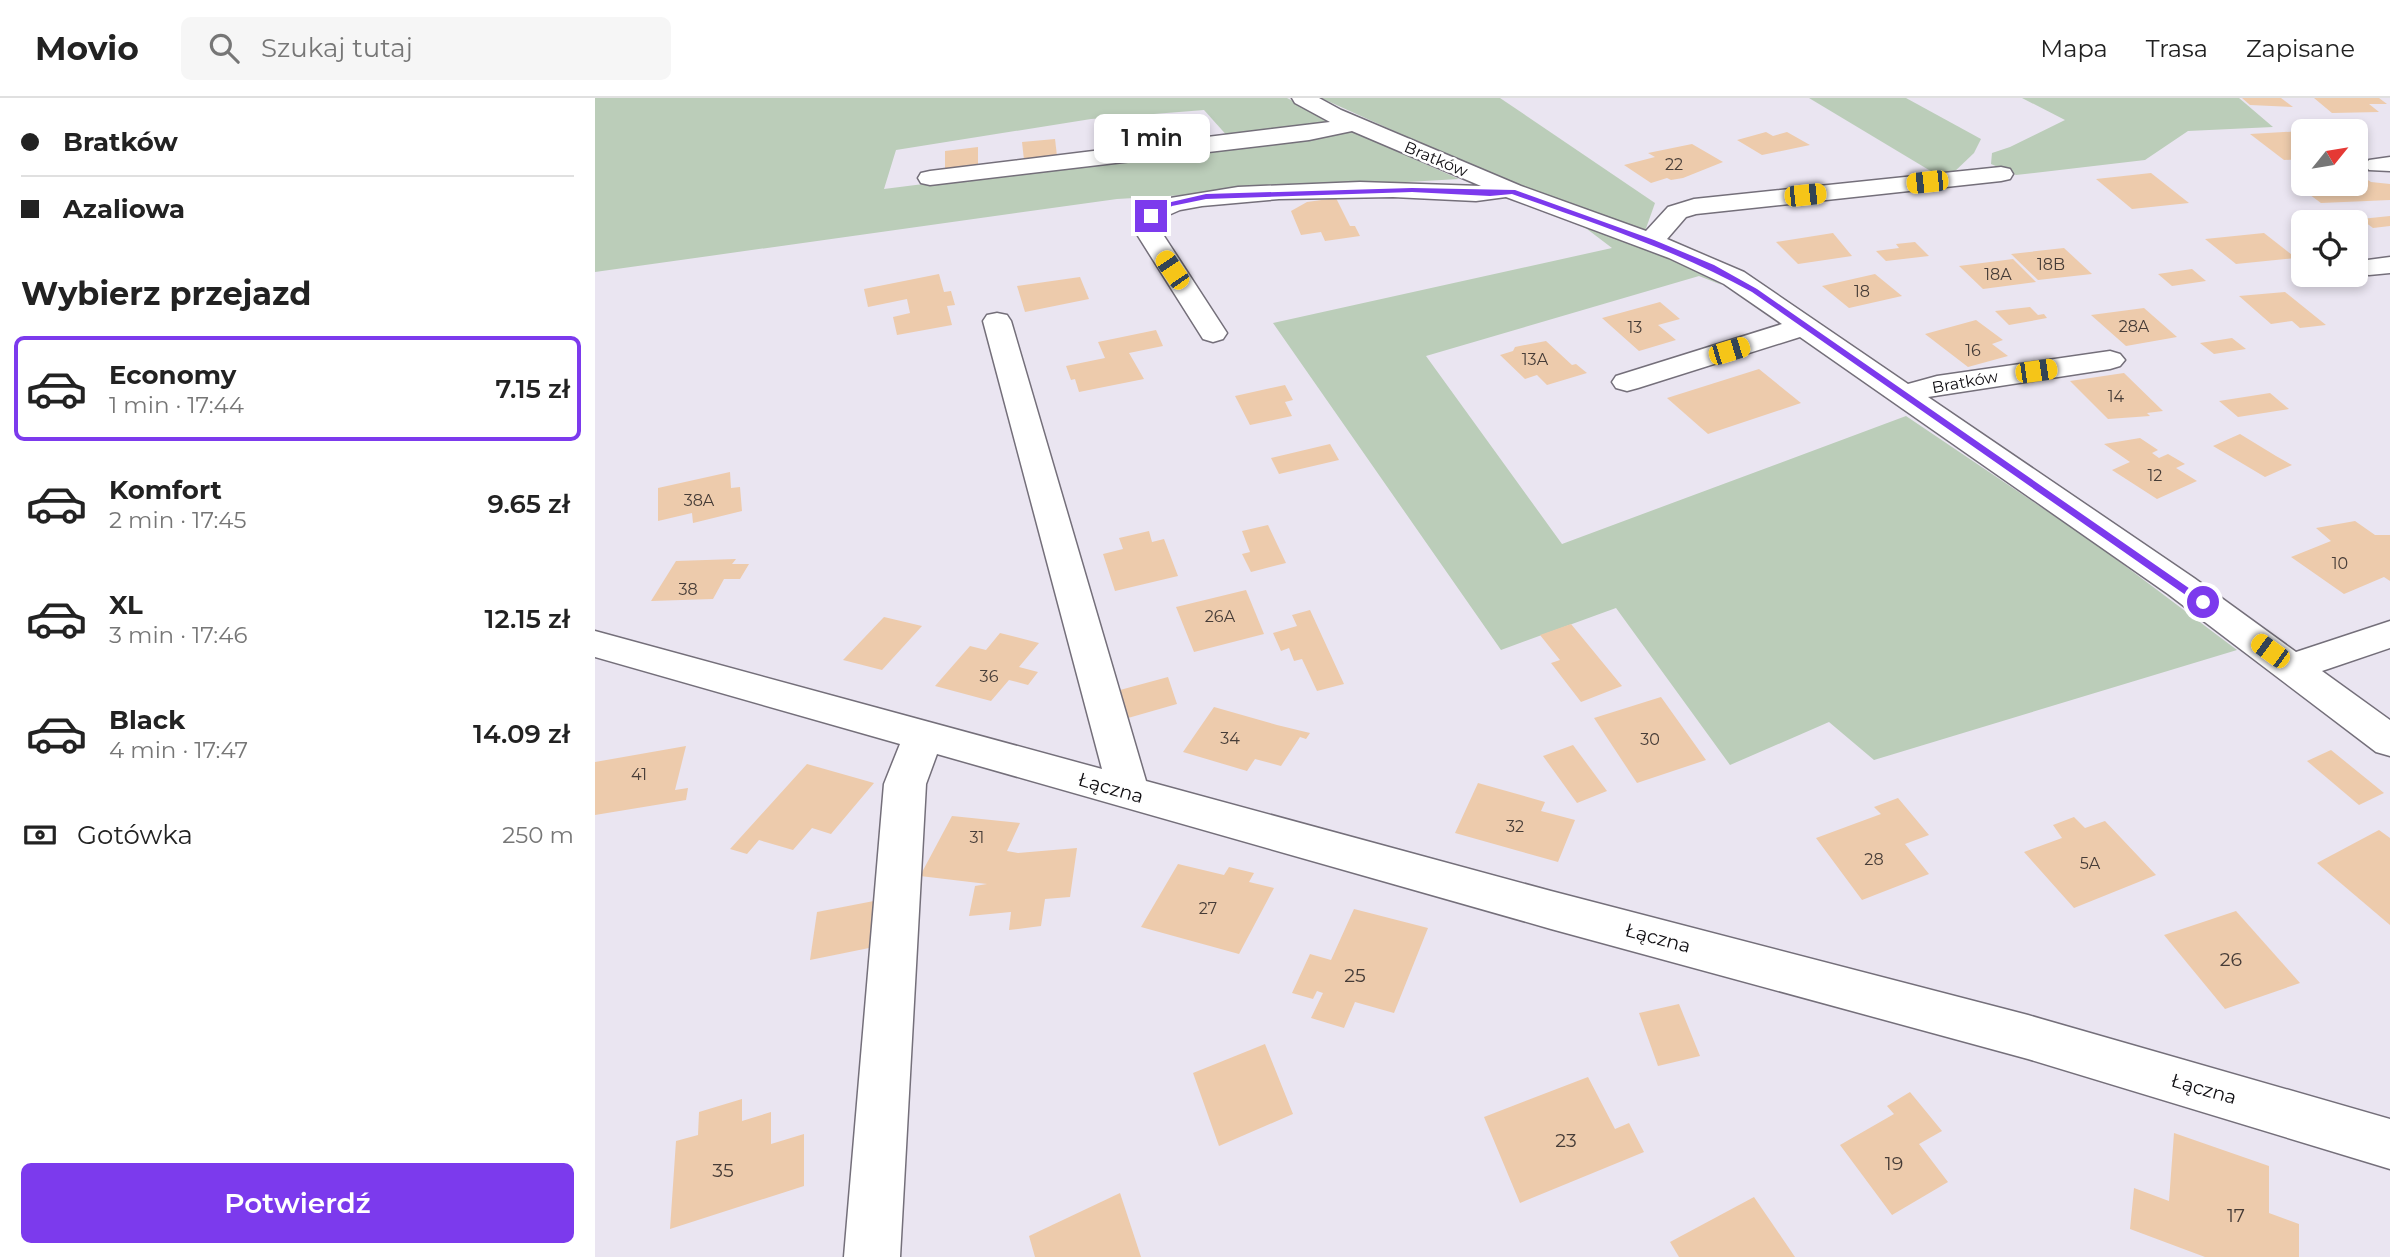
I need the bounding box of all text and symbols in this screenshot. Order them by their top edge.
search box [181,17,671,80]
text: Movio [35,28,139,68]
icon: search [205,29,243,67]
text: Szukaj tutaj [261,32,413,64]
text: Mapa [2040,34,2108,63]
text: Trasa [2146,34,2208,63]
text: Zapisane [2246,34,2355,63]
callout: 1 min [1093,115,1209,164]
north arrow [2291,119,2368,196]
map controls [2291,119,2368,287]
text: 1 min [1121,124,1183,152]
text: Bratków [63,126,178,158]
street label: Bratków [1402,137,1470,181]
house number: 22 [1665,155,1683,174]
car [1906,169,1949,195]
car [1784,182,1827,208]
text: Azaliowa [63,193,185,225]
route end [1135,200,1167,232]
button: locate [2291,210,2368,287]
car [1152,247,1193,293]
house number: 18B [2037,255,2065,274]
house number: 18A [1984,265,2012,284]
text: Wybierz przejazd [21,274,311,313]
house number: 18 [1854,282,1870,301]
house number: 28A [2119,317,2150,336]
house number: 13 [1628,318,1642,337]
car [1706,335,1753,367]
house number: 16 [1965,341,1981,360]
house number: 13A [1522,350,1549,369]
icon: car [25,357,88,420]
car [2014,358,2059,384]
text: Economy [109,359,236,391]
street label: Bratków [1930,367,2000,397]
text: 7.15 zł [495,373,570,405]
house number: 14 [2108,387,2125,406]
text: 1 min · 17:44 [109,391,244,419]
house number: 12 [2148,466,2162,485]
icon: car [25,472,88,535]
text: Komfort [109,474,222,506]
text: 9.65 zł [487,488,570,520]
house number: 38A [684,491,715,510]
text: 2 min · 17:45 [109,506,247,534]
house number: 10 [2332,554,2348,573]
house number: 38 [678,580,698,599]
route start [2187,586,2219,618]
icon: car [25,587,88,650]
text: XL [109,589,143,621]
text: 12.15 zł [485,603,570,635]
house number: 26A [1205,607,1236,626]
text: 3 min · 17:46 [109,621,247,649]
car [2247,630,2294,672]
house number: 36 [980,667,999,686]
icon: car [25,702,88,765]
text: Black [109,704,185,736]
text: 14.09 zł [473,718,570,750]
house number: 34 [1220,729,1240,748]
house number: 30 [1640,730,1660,749]
text: 4 min · 17:47 [109,736,248,764]
house number: 41 [631,765,647,784]
street label: Łączna [1076,768,1146,808]
icon: cash [21,816,59,854]
house number: 32 [1506,817,1524,836]
text: Gotówka [77,819,193,851]
text: 250 m [502,821,574,849]
house number: 31 [970,828,984,847]
house number: 28 [1864,850,1884,869]
house number: 5A [2080,854,2101,873]
house number: 27 [1199,899,1217,918]
street label: Łączna [1623,918,1693,958]
house number: 26 [2220,948,2242,971]
house number: 25 [1344,964,1366,987]
street label: Łączna [2169,1069,2239,1109]
house number: 23 [1555,1129,1577,1152]
house number: 19 [1885,1152,1903,1175]
house number: 35 [712,1159,734,1182]
button: Potwierdź [21,1163,574,1243]
house number: 17 [2227,1204,2245,1227]

